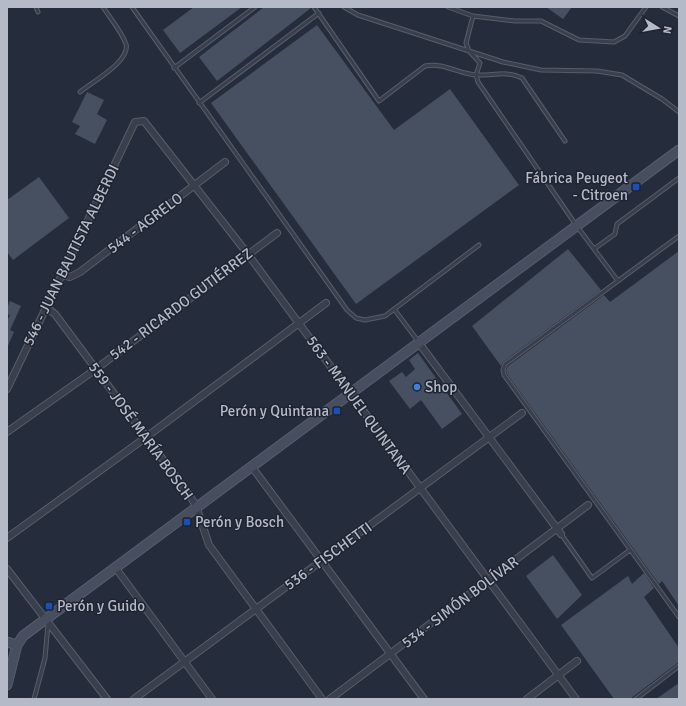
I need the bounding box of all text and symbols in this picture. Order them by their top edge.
north arrow [638,8,678,48]
text: N [660,25,674,35]
street label: 546 - JUAN BAUTISTA ALBERDI [19,161,123,349]
place label: Fábrica Peugeot - Citroen [525,169,628,204]
marker: Fábrica Peugeot - Citroen [631,182,641,192]
street label: 544 - AGRELO [104,189,186,257]
street label: 542 - RICARDO GUTIÉRREZ [105,243,256,364]
street label: 563 - MANUEL QUINTANA [303,332,415,478]
street label: 559 - JOSÉ MARÍA BOSCH [85,358,198,504]
place label: Shop [425,378,457,396]
marker: Shop [412,382,422,392]
place label: Perón y Quintana [220,402,329,420]
marker: Perón y Quintana [332,406,342,416]
place label: Perón y Bosch [195,513,284,531]
marker: Perón y Bosch [182,517,192,527]
street label: 536 - FISCHETTI [281,518,375,594]
street label: 534 - SIMÓN BOLÍVAR [398,551,522,652]
place label: Perón y Guido [57,597,145,615]
marker: Perón y Guido [44,601,54,611]

